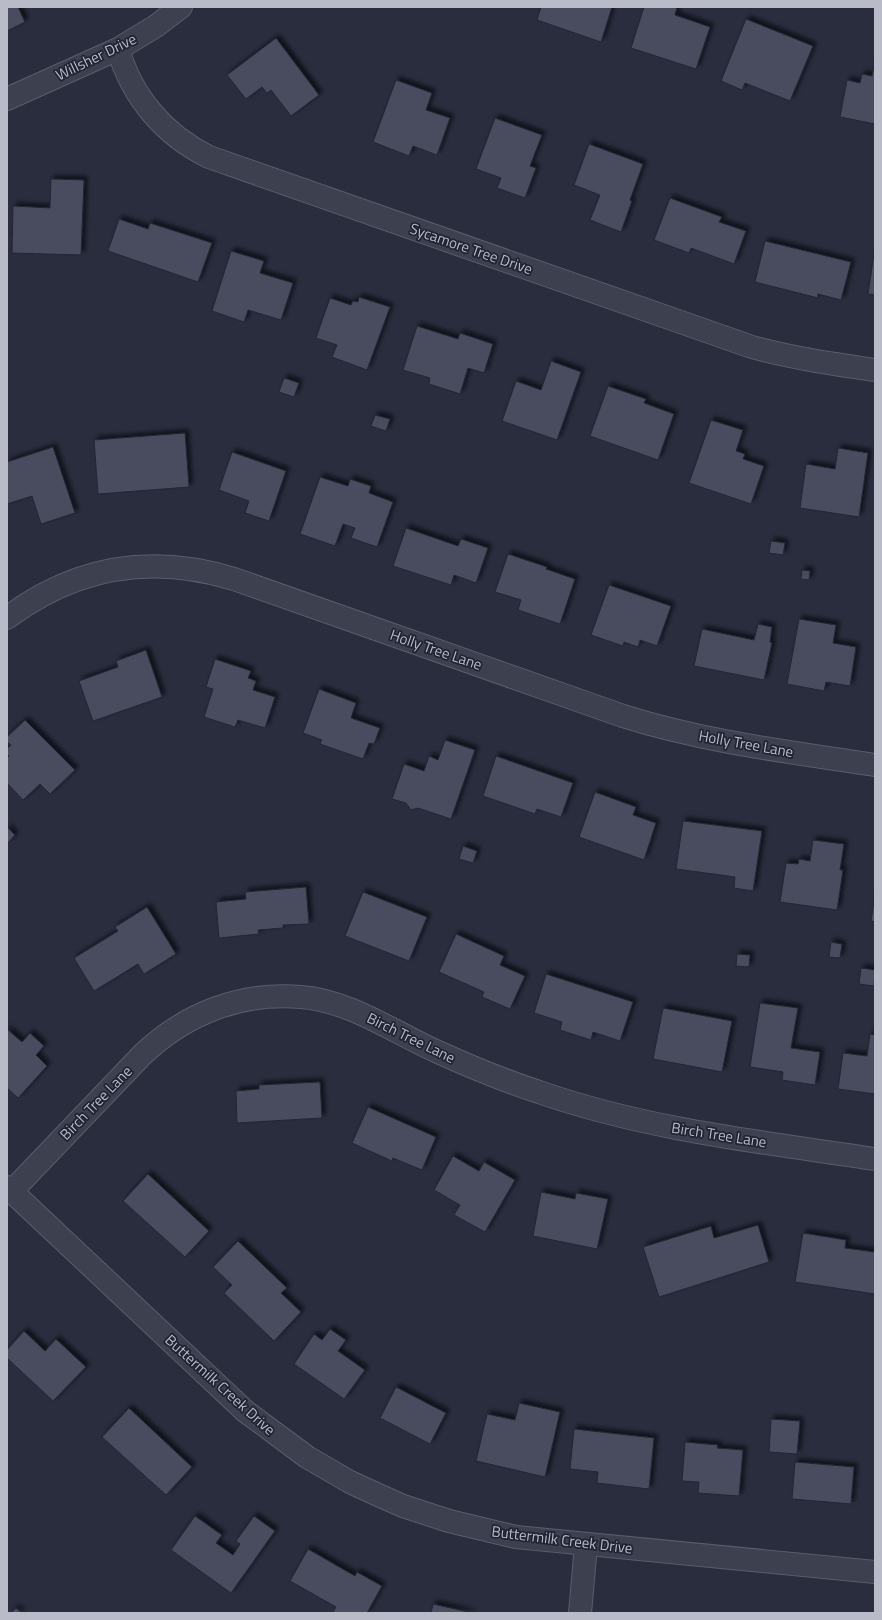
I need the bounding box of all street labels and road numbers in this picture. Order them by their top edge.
street label: Willsher Drive [51,27,140,86]
street label: Sycamore Tree Drive [407,217,536,280]
street label: Holly Tree Lane [387,623,485,676]
street label: Holly Tree Lane [697,724,795,763]
street label: Birch Tree Lane [363,1006,459,1069]
street label: Birch Tree Lane [54,1060,137,1145]
street label: Birch Tree Lane [670,1116,768,1153]
street label: Buttermilk Creek Drive [160,1329,281,1441]
street label: Buttermilk Creek Drive [490,1519,634,1560]

